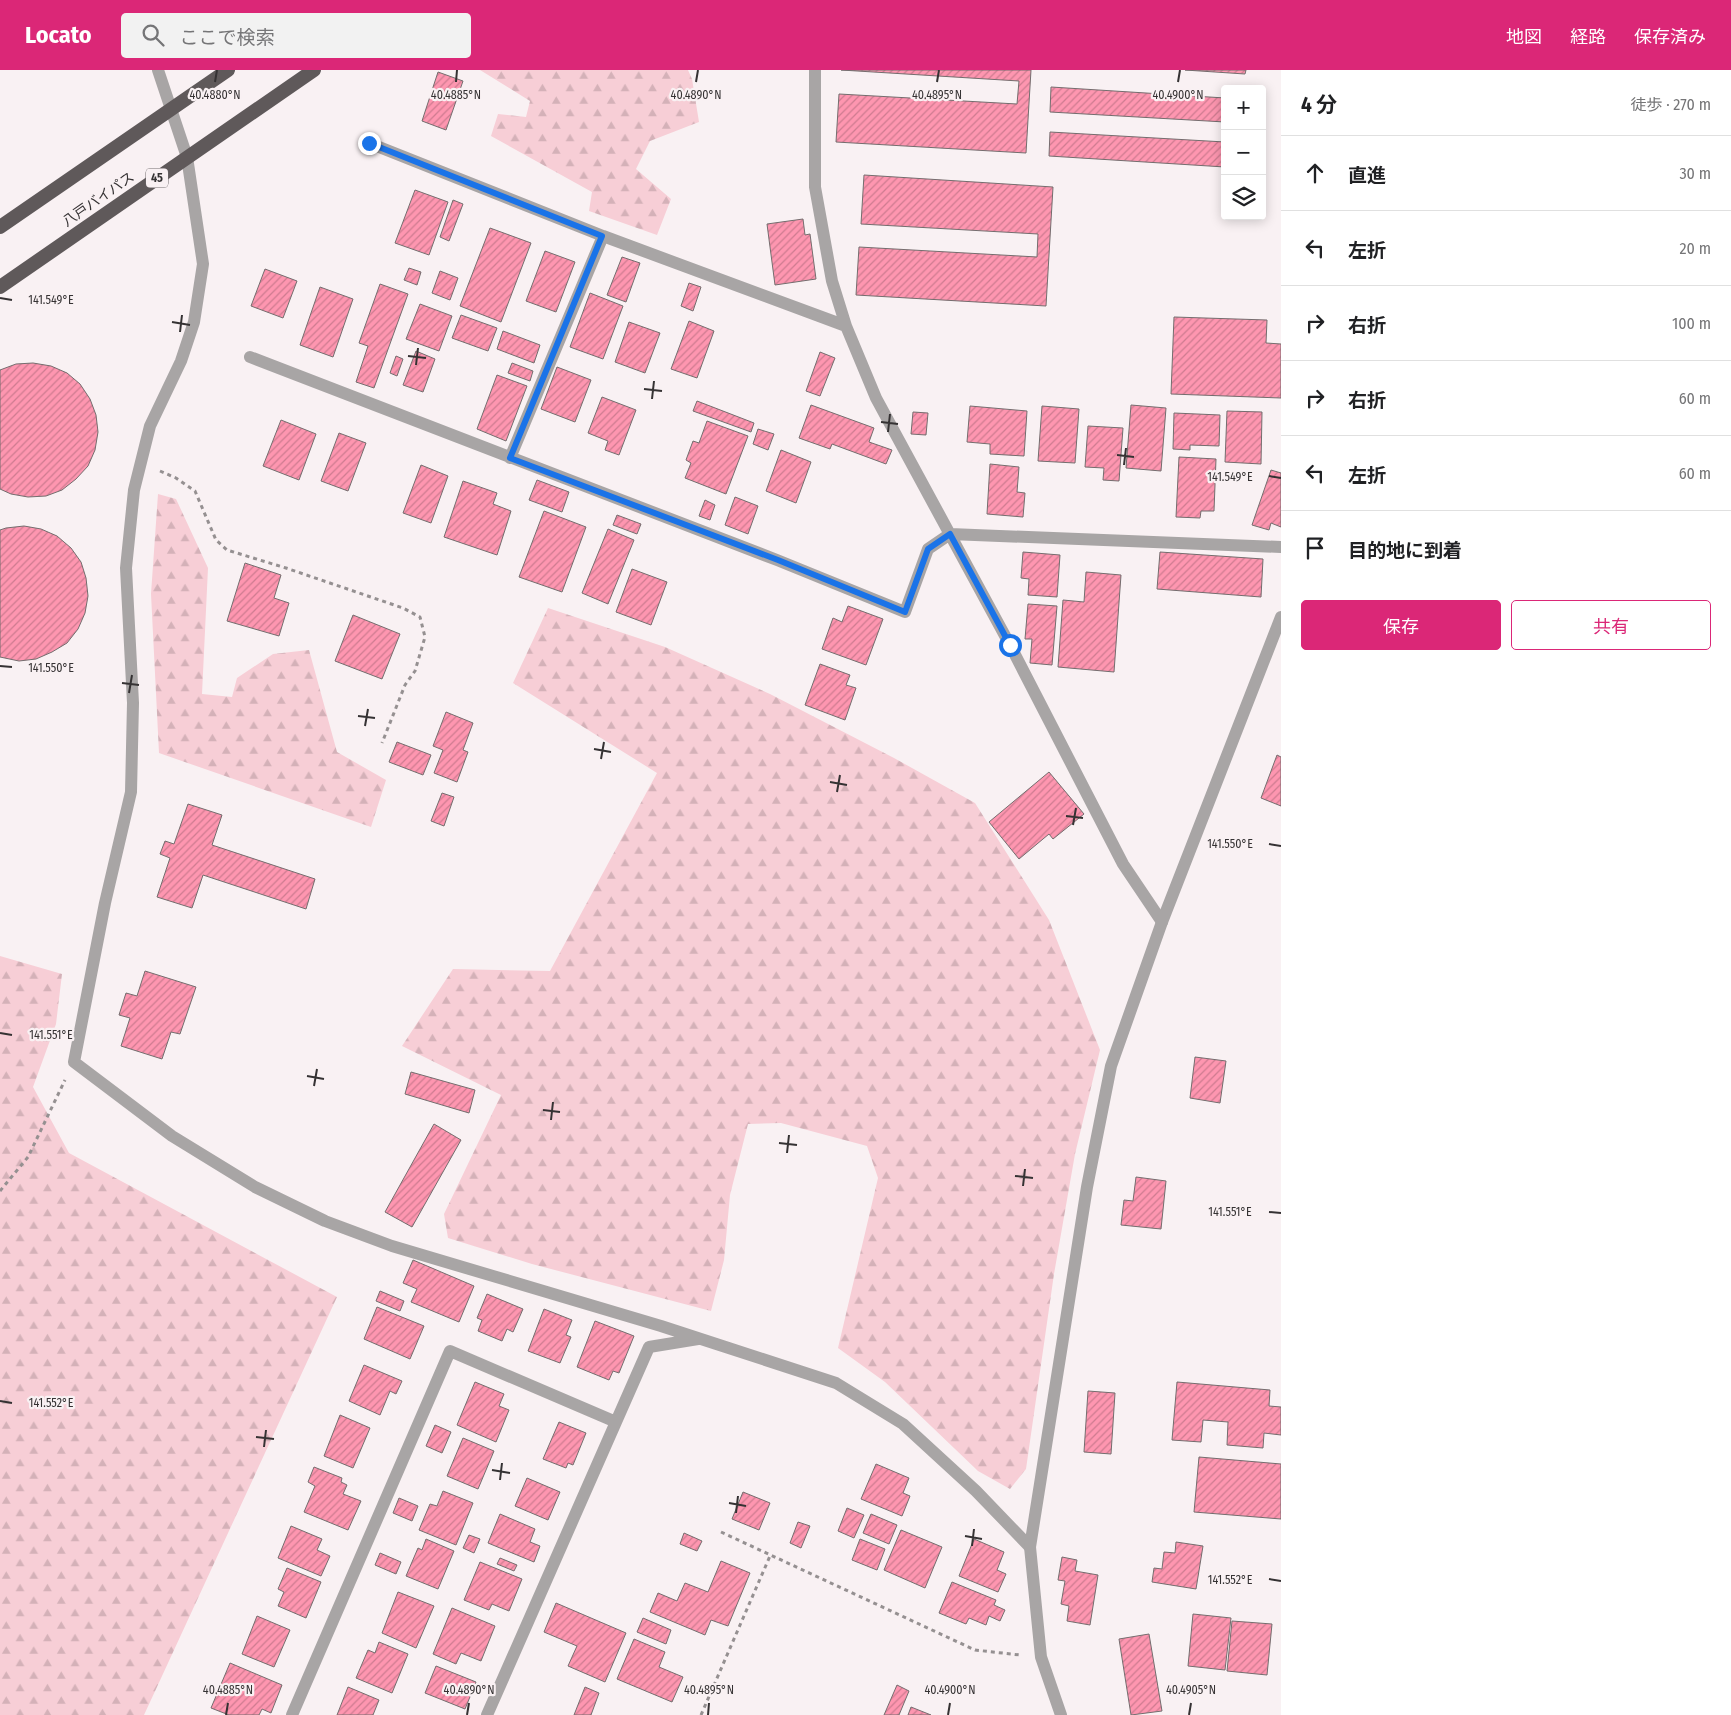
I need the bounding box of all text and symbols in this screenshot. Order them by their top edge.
search box [121,13,471,58]
text: Locato [25,21,91,49]
icon: search [139,21,167,49]
text: ここで検索 [179,26,275,49]
text: 地図 [1506,26,1542,48]
text: 経路 [1570,26,1606,48]
text: 保存済み [1634,26,1706,48]
map controls [1221,85,1266,220]
button: + [1221,85,1266,130]
text: 40.4880°N [189,88,241,102]
text: 40.4885°N [431,88,481,102]
text: 40.4890°N [671,88,721,102]
text: 40.4895°N [912,88,962,102]
text: 40.4900°N [1152,88,1204,102]
text: 4 分 [1301,92,1337,118]
text: 徒歩 · 270 m [1630,95,1711,114]
button: − [1221,130,1266,175]
route end [358,132,381,155]
icon: ahead [1301,159,1329,187]
text: 直進 [1348,164,1386,187]
text: 30 m [1679,164,1711,183]
street label: 八戸バイパス [59,168,137,230]
road number: 45 [146,169,168,188]
button: layers [1221,175,1266,220]
icon: left [1301,234,1329,262]
text: 左折 [1348,239,1386,262]
text: 20 m [1680,239,1711,258]
text: 141.549°E [28,293,74,307]
icon: right [1301,309,1329,337]
text: 右折 [1348,314,1386,337]
text: 100 m [1672,314,1711,333]
icon: right [1301,384,1329,412]
text: 右折 [1348,389,1386,412]
text: 60 m [1679,389,1711,408]
icon: left [1301,459,1329,487]
text: 左折 [1348,464,1386,487]
text: 60 m [1679,464,1711,483]
text: 141.549°E [1207,470,1253,484]
icon: arrive [1301,534,1329,562]
text: 目的地に到着 [1348,539,1462,562]
button: 保存 [1301,600,1501,650]
button: 共有 [1511,600,1711,650]
route start [999,634,1022,657]
text: 141.550°E [28,661,74,675]
text: 141.550°E [1207,837,1253,851]
text: 141.551°E [29,1028,73,1042]
text: 141.551°E [1208,1205,1252,1219]
text: 141.552°E [29,1396,74,1410]
text: 141.552°E [1208,1573,1253,1587]
text: 40.4885°N [203,1683,253,1697]
text: 40.4890°N [444,1683,494,1697]
text: 40.4895°N [684,1683,734,1697]
text: 40.4900°N [924,1683,976,1697]
text: 40.4905°N [1166,1683,1216,1697]

